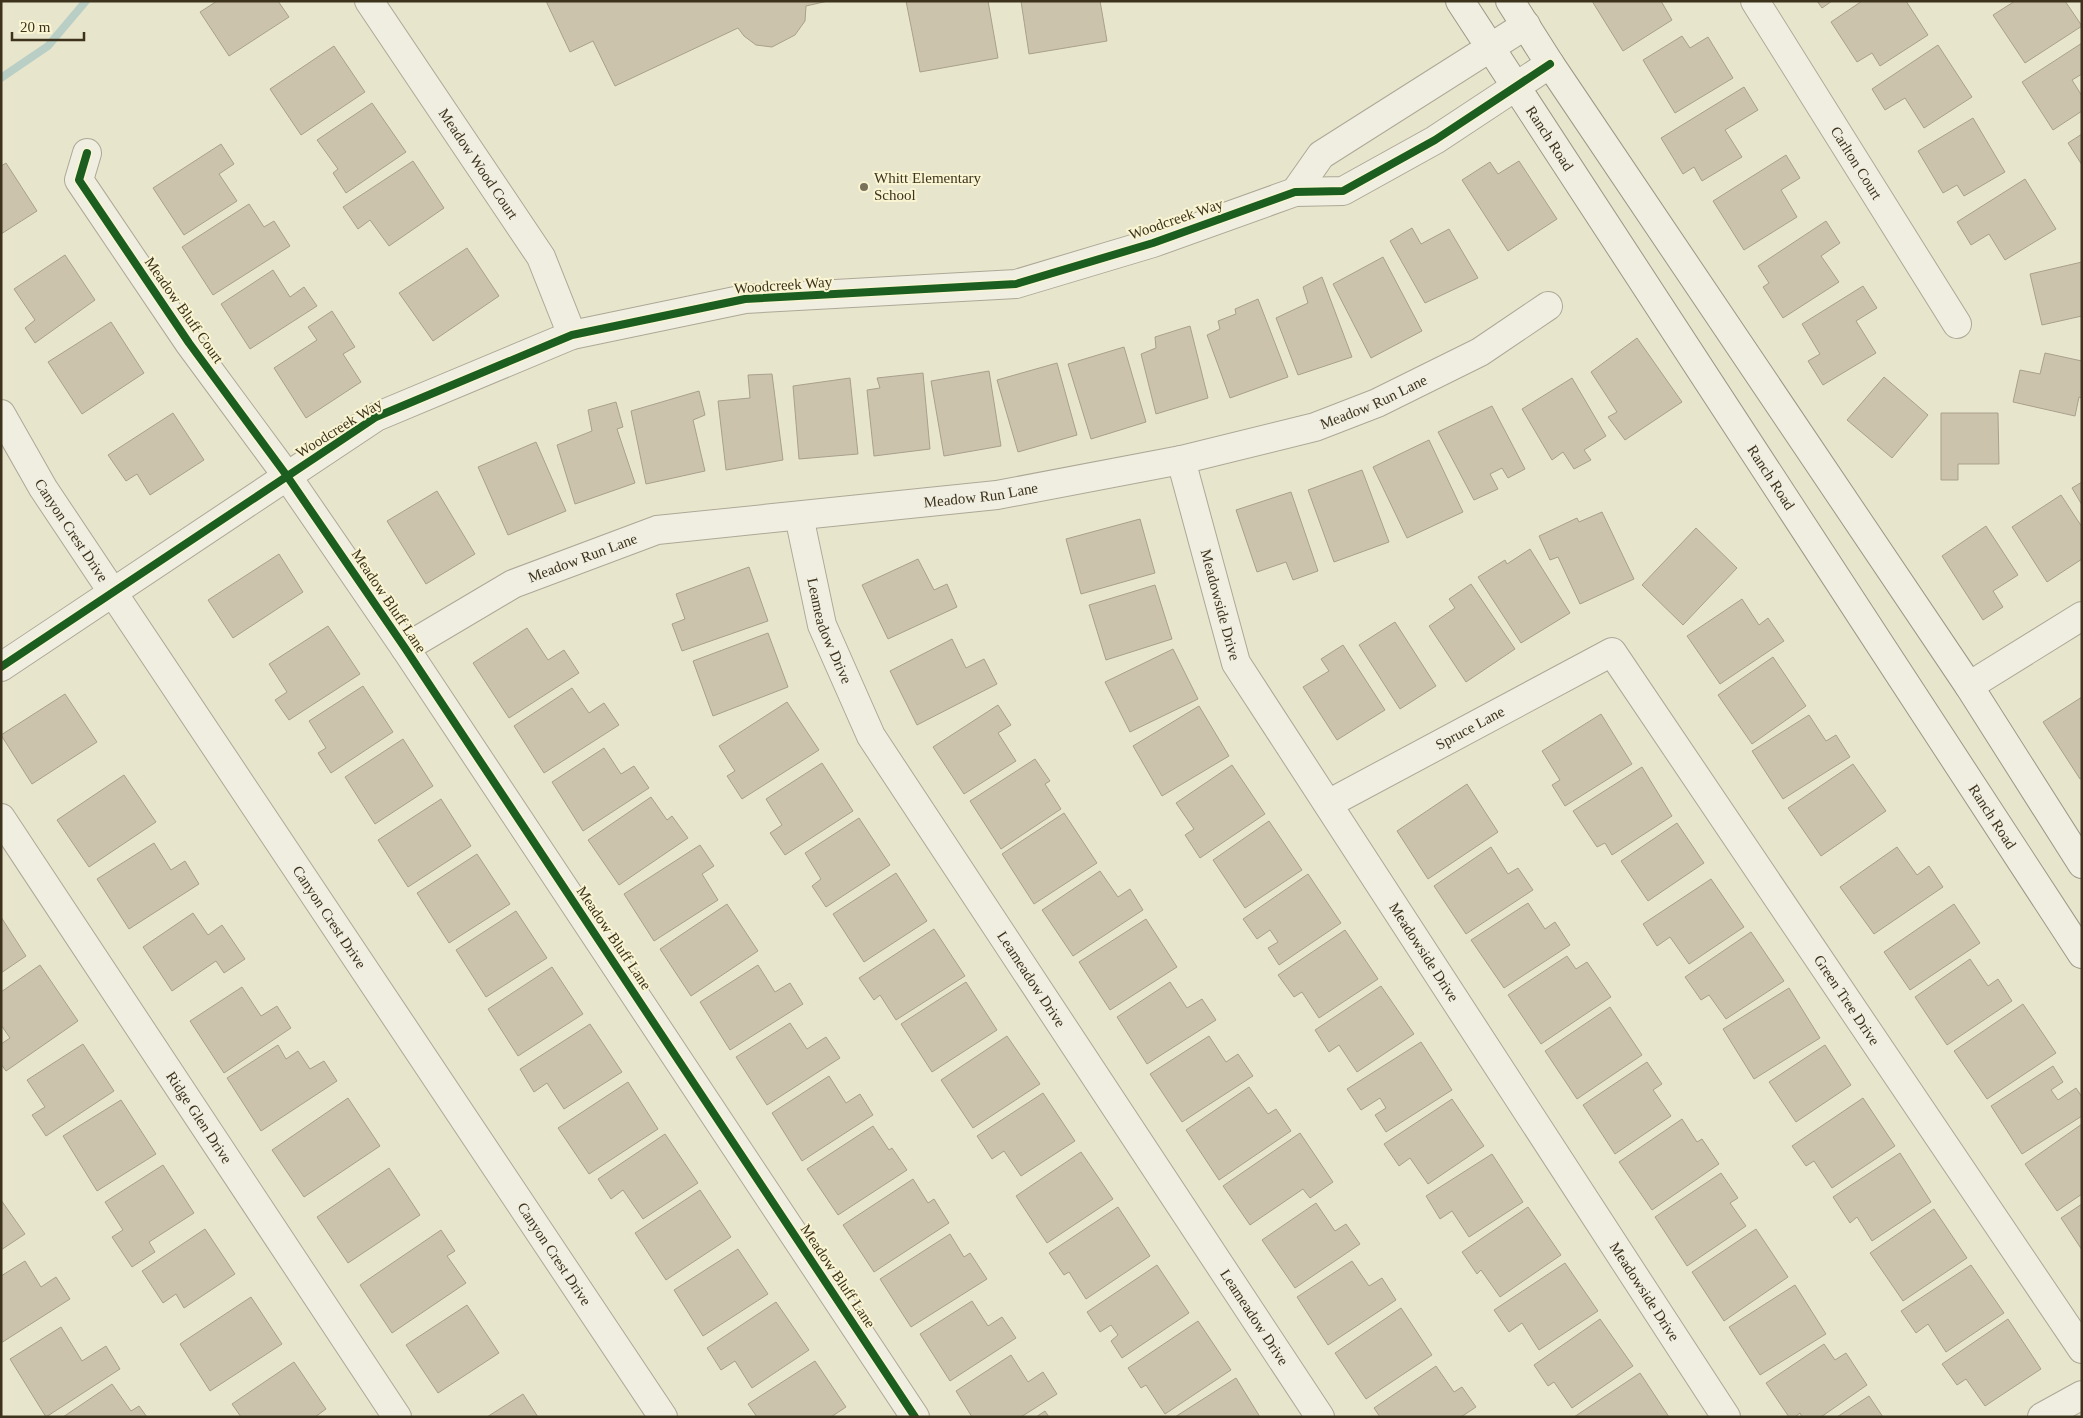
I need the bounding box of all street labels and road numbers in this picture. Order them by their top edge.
street label: Ranch Road [1523,103,1577,174]
street label: Meadow Wood Court [436,106,521,223]
street label: Carlton Court [1827,124,1885,203]
street label: Woodcreek Way [1127,195,1226,243]
street label: Meadow Bluff Court [141,254,227,367]
street label: Woodcreek Way [733,274,833,296]
street label: Meadow Run Lane [1318,371,1430,432]
street label: Woodcreek Way [293,395,385,461]
street label: Ranch Road [1744,442,1798,513]
street label: Canyon Crest Drive [32,476,111,585]
street label: Meadow Run Lane [923,479,1039,511]
street label: Meadow Run Lane [526,530,640,586]
street label: Meadow Bluff Lane [348,546,430,656]
street label: Meadowside Drive [1198,547,1243,663]
street label: Leameadow Drive [804,576,855,686]
street label: Spruce Lane [1433,703,1507,753]
street label: Ranch Road [1965,781,2019,852]
street label: Canyon Crest Drive [289,863,370,972]
street label: Meadow Bluff Lane [573,883,655,993]
street label: Meadowside Drive [1386,900,1462,1005]
street label: Leameadow Drive [994,928,1069,1030]
street label: Green Tree Drive [1811,952,1883,1048]
street label: Ridge Glen Drive [163,1069,235,1167]
street label: Canyon Crest Drive [514,1200,594,1309]
street label: Meadow Bluff Lane [797,1221,879,1331]
street label: Meadowside Drive [1607,1239,1683,1344]
street label: Leameadow Drive [1217,1266,1292,1368]

